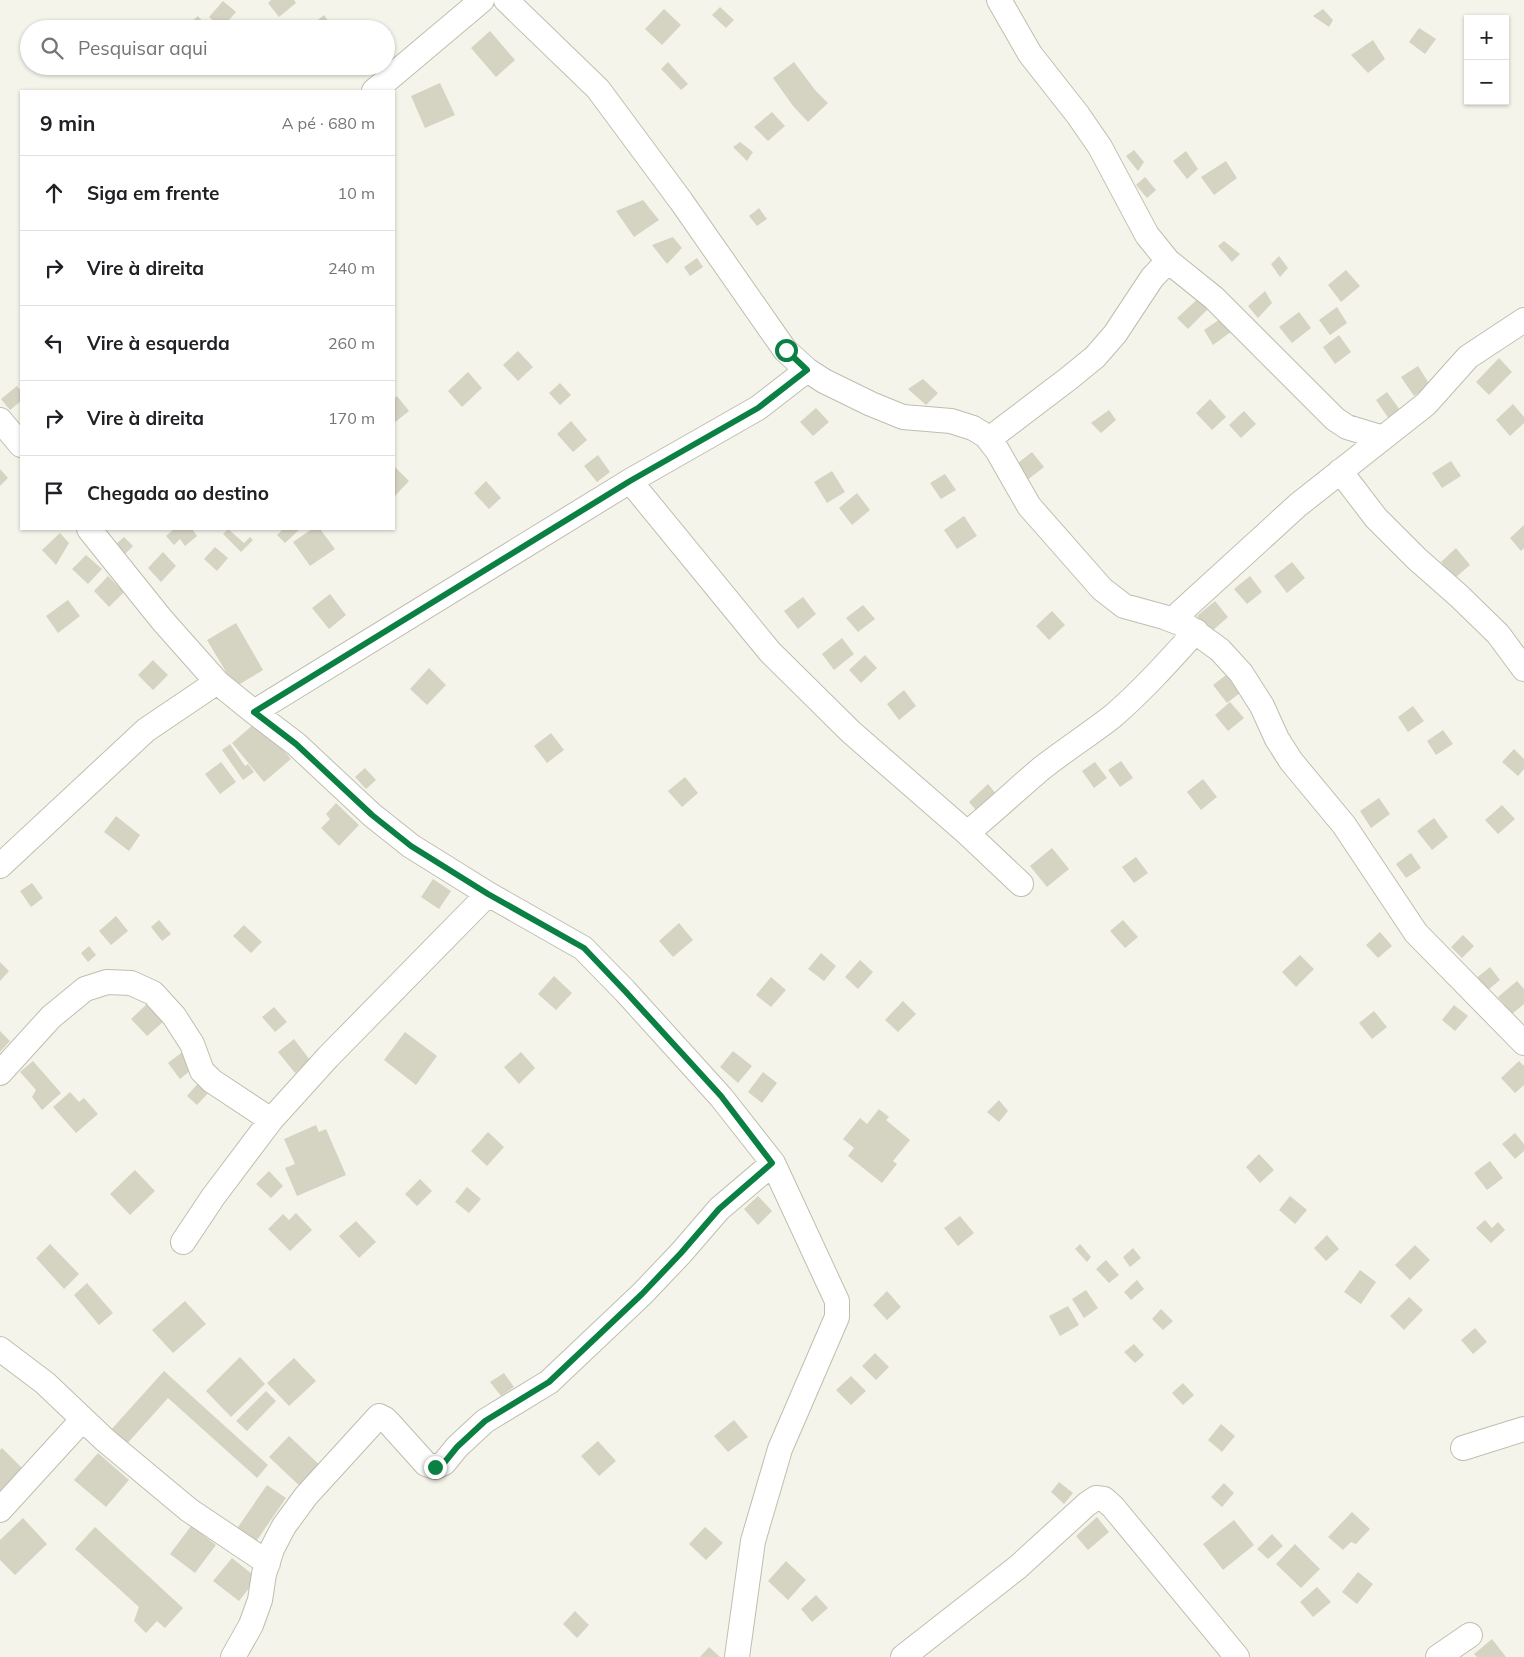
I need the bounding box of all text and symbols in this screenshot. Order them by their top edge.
map controls [1464,15,1509,105]
button: + [1464,15,1509,60]
search box [20,20,395,75]
icon: search [38,34,66,62]
text: Pesquisar aqui [78,36,208,60]
button: − [1464,60,1509,105]
text: 9 min [40,110,95,136]
text: A pé · 680 m [282,113,375,133]
icon: ahead [40,179,68,207]
text: Siga em frente [87,181,219,205]
text: 10 m [338,183,375,203]
icon: right [40,254,68,282]
text: Vire à direita [87,256,204,280]
text: 240 m [328,258,375,278]
icon: left [40,329,68,357]
text: Vire à esquerda [87,331,230,355]
text: 260 m [328,333,375,353]
route start [775,339,798,362]
icon: right [40,404,68,432]
text: Vire à direita [87,406,204,430]
text: 170 m [328,408,375,428]
icon: arrive [40,479,68,507]
text: Chegada ao destino [87,481,269,505]
route end [424,1456,447,1479]

